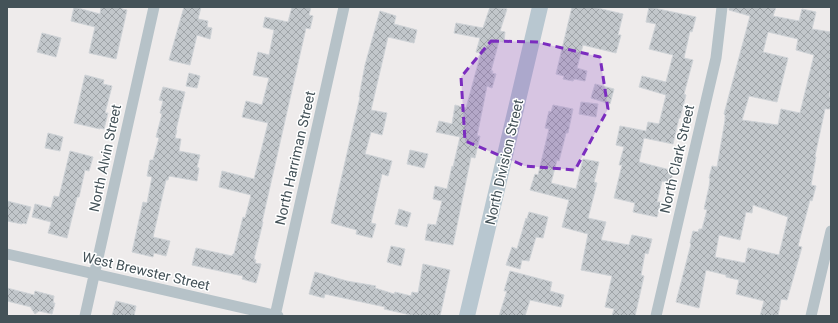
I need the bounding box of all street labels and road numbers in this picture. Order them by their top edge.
street label: North Harriman Street [272,89,318,227]
street label: North Division Street [482,97,526,226]
street label: North Alvin Street [86,102,124,213]
street label: North Clark Street [657,103,697,215]
street label: West Brewster Street [81,249,212,294]

